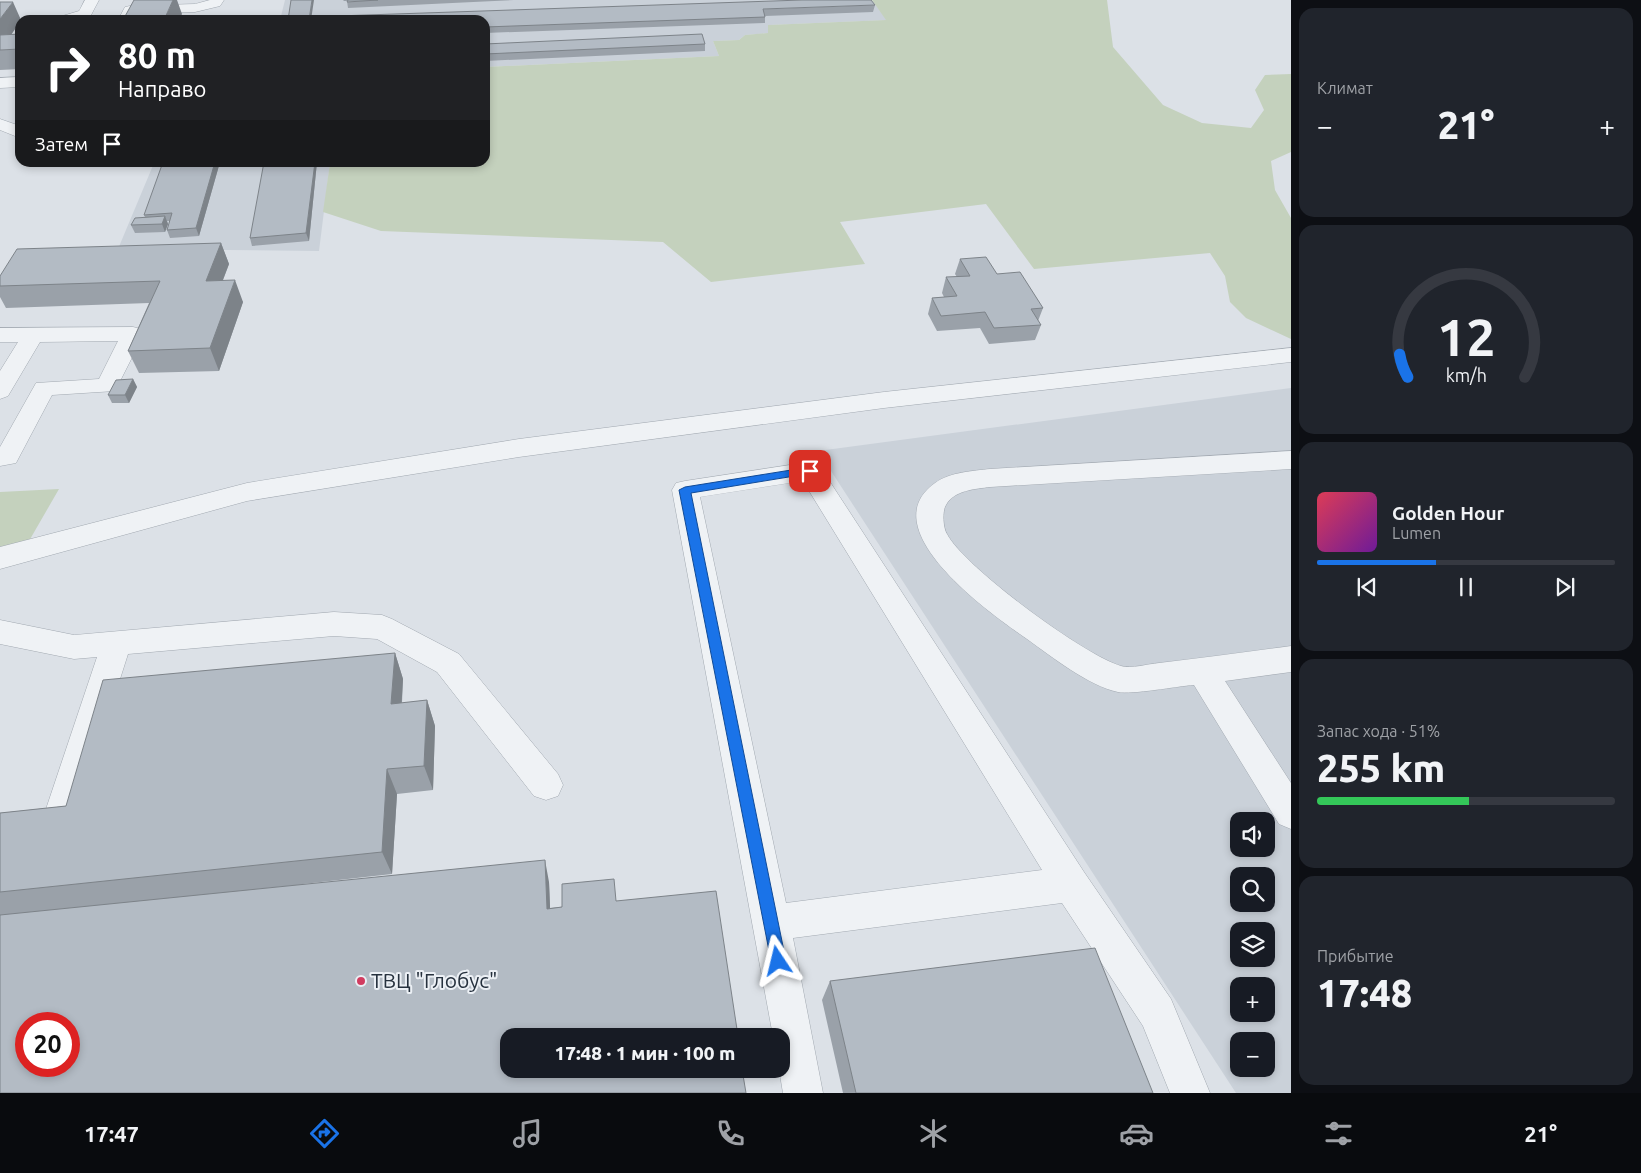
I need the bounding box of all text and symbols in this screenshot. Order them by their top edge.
icon: right [35,35,100,100]
text: 80 m [118,35,196,75]
text: Направо [118,76,206,101]
text: Климат [1317,79,1373,97]
text: 21° [1438,104,1494,146]
text: − [1317,110,1333,141]
text: + [1599,110,1615,141]
icon: arrive [98,130,126,158]
text: Затем [35,133,88,155]
text: 12 [1437,308,1495,366]
text: km/h [1445,365,1487,385]
pin [789,450,831,492]
icon: arrive [796,457,824,485]
text: Golden Hour [1392,502,1504,524]
text: Lumen [1392,524,1441,542]
icon: previous [1353,573,1381,601]
icon: pause [1452,573,1480,601]
icon: next [1551,573,1579,601]
text: Запас хода · 51% [1317,722,1440,740]
text: 255 km [1317,747,1445,789]
map controls [1230,812,1275,1077]
button: sound [1230,812,1275,857]
button: search [1230,867,1275,912]
button: layers [1230,922,1275,967]
position arrow [751,934,803,986]
text: Прибытие [1317,947,1394,965]
place label: ТВЦ "Глобус" [371,968,498,992]
text: 17:48 [1317,972,1412,1014]
marker: ТВЦ "Глобус" [355,975,367,987]
button: + [1230,977,1275,1022]
speed limit sign: 20 [15,1012,80,1077]
button: − [1230,1032,1275,1077]
text: 17:48 · 1 мин · 100 m [555,1042,735,1064]
icon: directions [307,1116,342,1151]
icon: music [510,1116,545,1151]
icon: phone [713,1116,748,1151]
icon: climate [916,1116,951,1151]
icon: car [1119,1116,1154,1151]
icon: filters [1321,1116,1356,1151]
text: 17:47 [84,1121,139,1146]
text: 21° [1524,1121,1557,1146]

